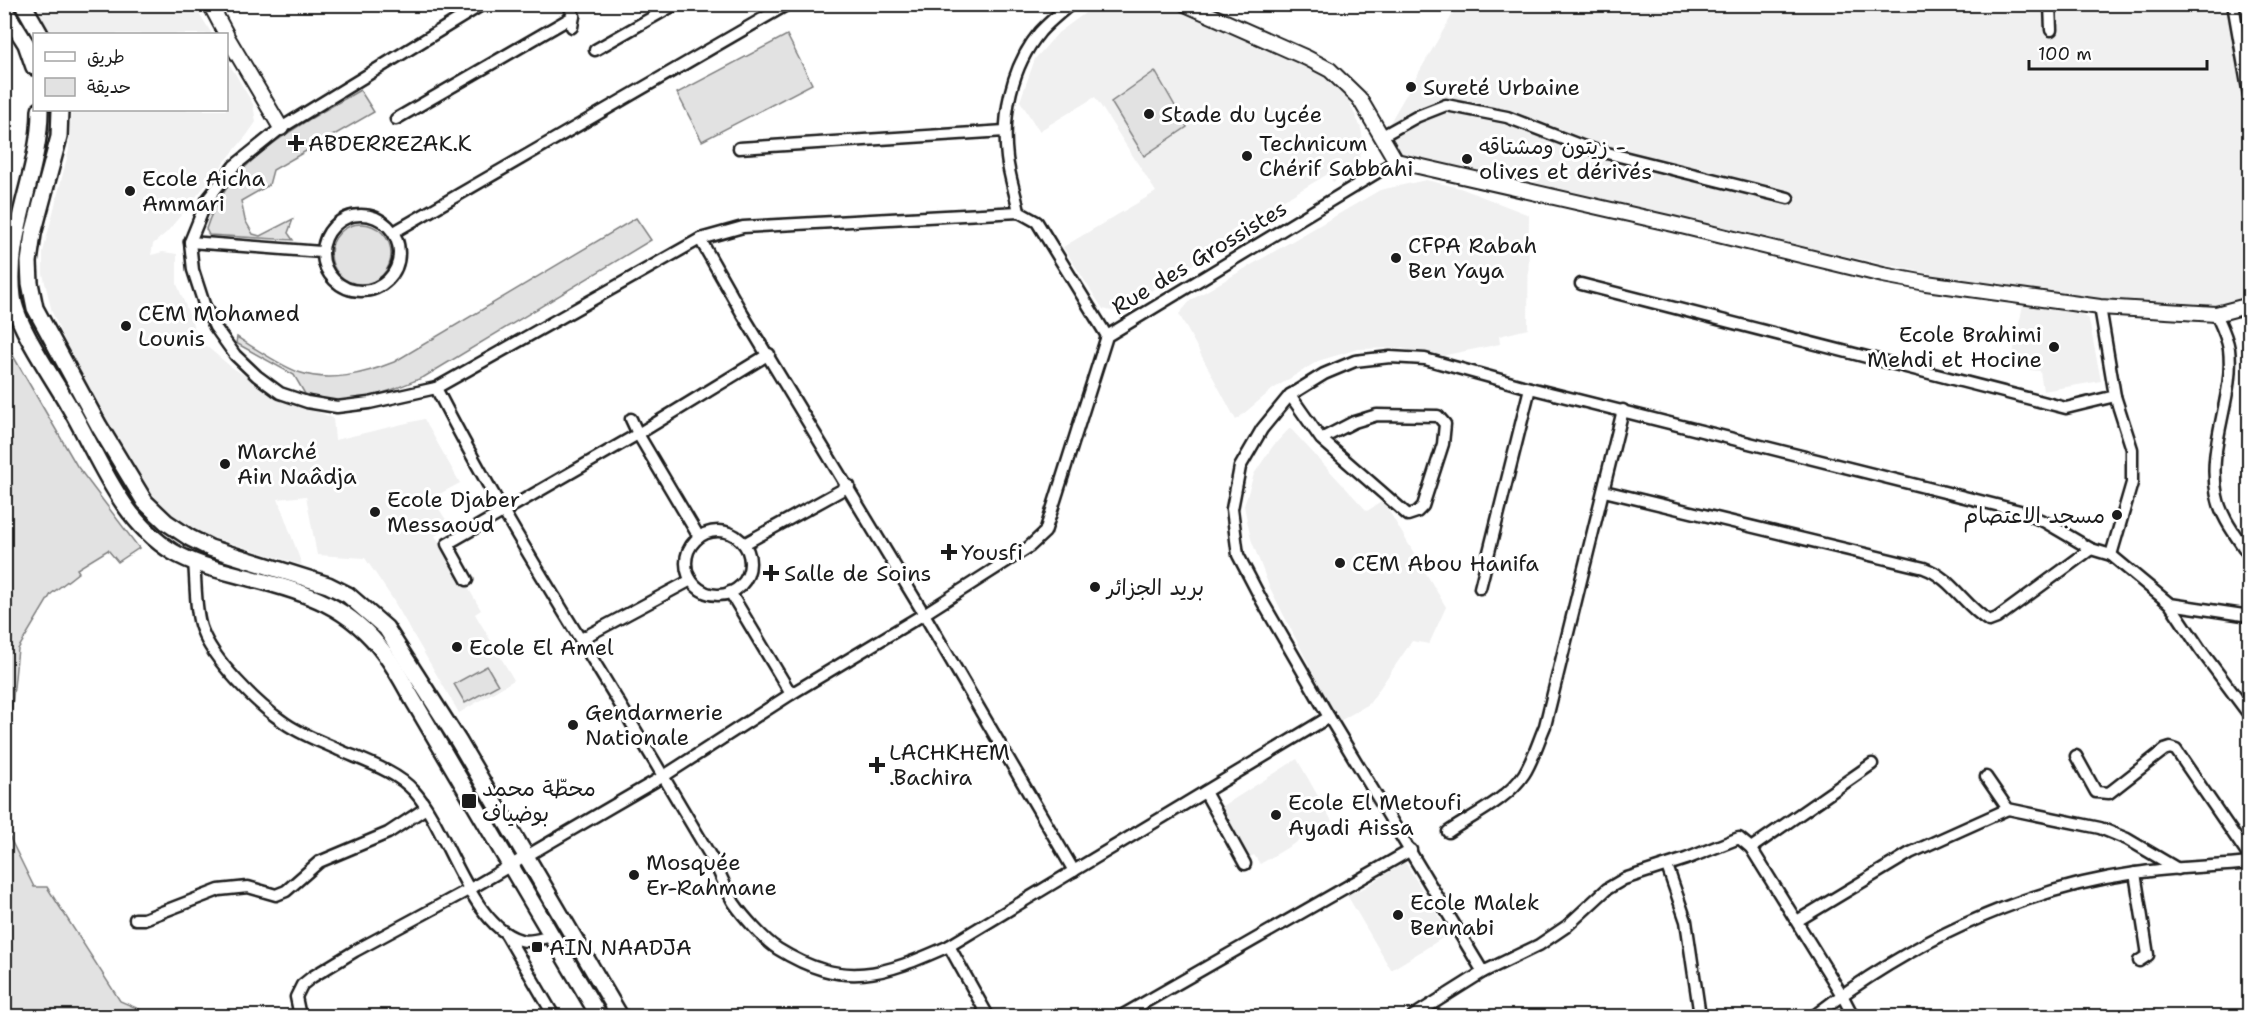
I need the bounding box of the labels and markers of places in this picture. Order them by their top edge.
place label: Sureté Urbaine [1423,73,1580,102]
marker: Sureté Urbaine [1404,80,1418,94]
place label: Stade du Lycée [1161,100,1322,129]
marker: Stade du Lycée [1142,107,1156,121]
place label: ABDERREZAK.K [308,129,472,158]
place label: Technicum Chérif Sabbahi [1259,129,1414,183]
place label: زيتون ومشتاقه - olives et dérivés [1479,132,1652,186]
marker: ABDERREZAK.K [289,136,303,150]
marker: Technicum Chérif Sabbahi [1240,149,1254,163]
marker: زيتون ومشتاقه - olives et dérivés [1460,152,1474,166]
place label: Ecole Aicha Ammari [142,164,265,218]
marker: Ecole Aicha Ammari [123,184,137,198]
place label: CFPA Rabah Ben Yaya [1408,231,1537,285]
marker: CFPA Rabah Ben Yaya [1389,251,1403,265]
place label: CEM Mohamed Lounis [138,299,300,353]
marker: CEM Mohamed Lounis [119,319,133,333]
place label: Ecole Brahimi Mehdi et Hocine [1867,320,2042,374]
marker: Ecole Brahimi Mehdi et Hocine [2047,340,2061,354]
place label: Marché Ain Naâdja [237,437,357,491]
marker: Marché Ain Naâdja [218,457,232,471]
place label: Ecole Djaber Messaoud [387,485,520,539]
place label: مسجد الاعتصام [1963,501,2105,533]
marker: Ecole Djaber Messaoud [368,505,382,519]
marker: مسجد الاعتصام [2110,508,2124,522]
place label: Yousfi [961,538,1023,567]
marker: Yousfi [942,545,956,559]
place label: CEM Abou Hanifa [1352,549,1539,578]
marker: CEM Abou Hanifa [1333,556,1347,570]
place label: Salle de Soins [784,559,931,588]
marker: Salle de Soins [762,564,780,582]
place label: بريد الجزائر [1105,573,1204,602]
marker: بريد الجزائر [1088,580,1102,594]
place label: Ecole El Amel [469,633,614,662]
marker: Ecole El Amel [450,640,464,654]
place label: Gendarmerie Nationale [585,698,723,752]
marker: Gendarmerie Nationale [566,718,580,732]
place label: LACHKHEM .Bachira [889,738,1010,792]
marker: LACHKHEM .Bachira [870,758,884,772]
place label: محطّة محمد بوضياف [482,774,596,828]
place label: Ecole El Metoufi Ayadi Aissa [1288,788,1462,842]
marker: محطّة محمد بوضياف [460,792,478,810]
marker: Ecole El Metoufi Ayadi Aissa [1269,808,1283,822]
place label: Mosquée Er-Rahmane [646,848,777,902]
marker: Mosquée Er-Rahmane [627,868,641,882]
place label: Ecole Malek Bennabi [1410,888,1540,942]
marker: Ecole Malek Bennabi [1391,908,1405,922]
place label: AIN NAADJA [549,933,692,962]
marker: AIN NAADJA [530,940,544,954]

